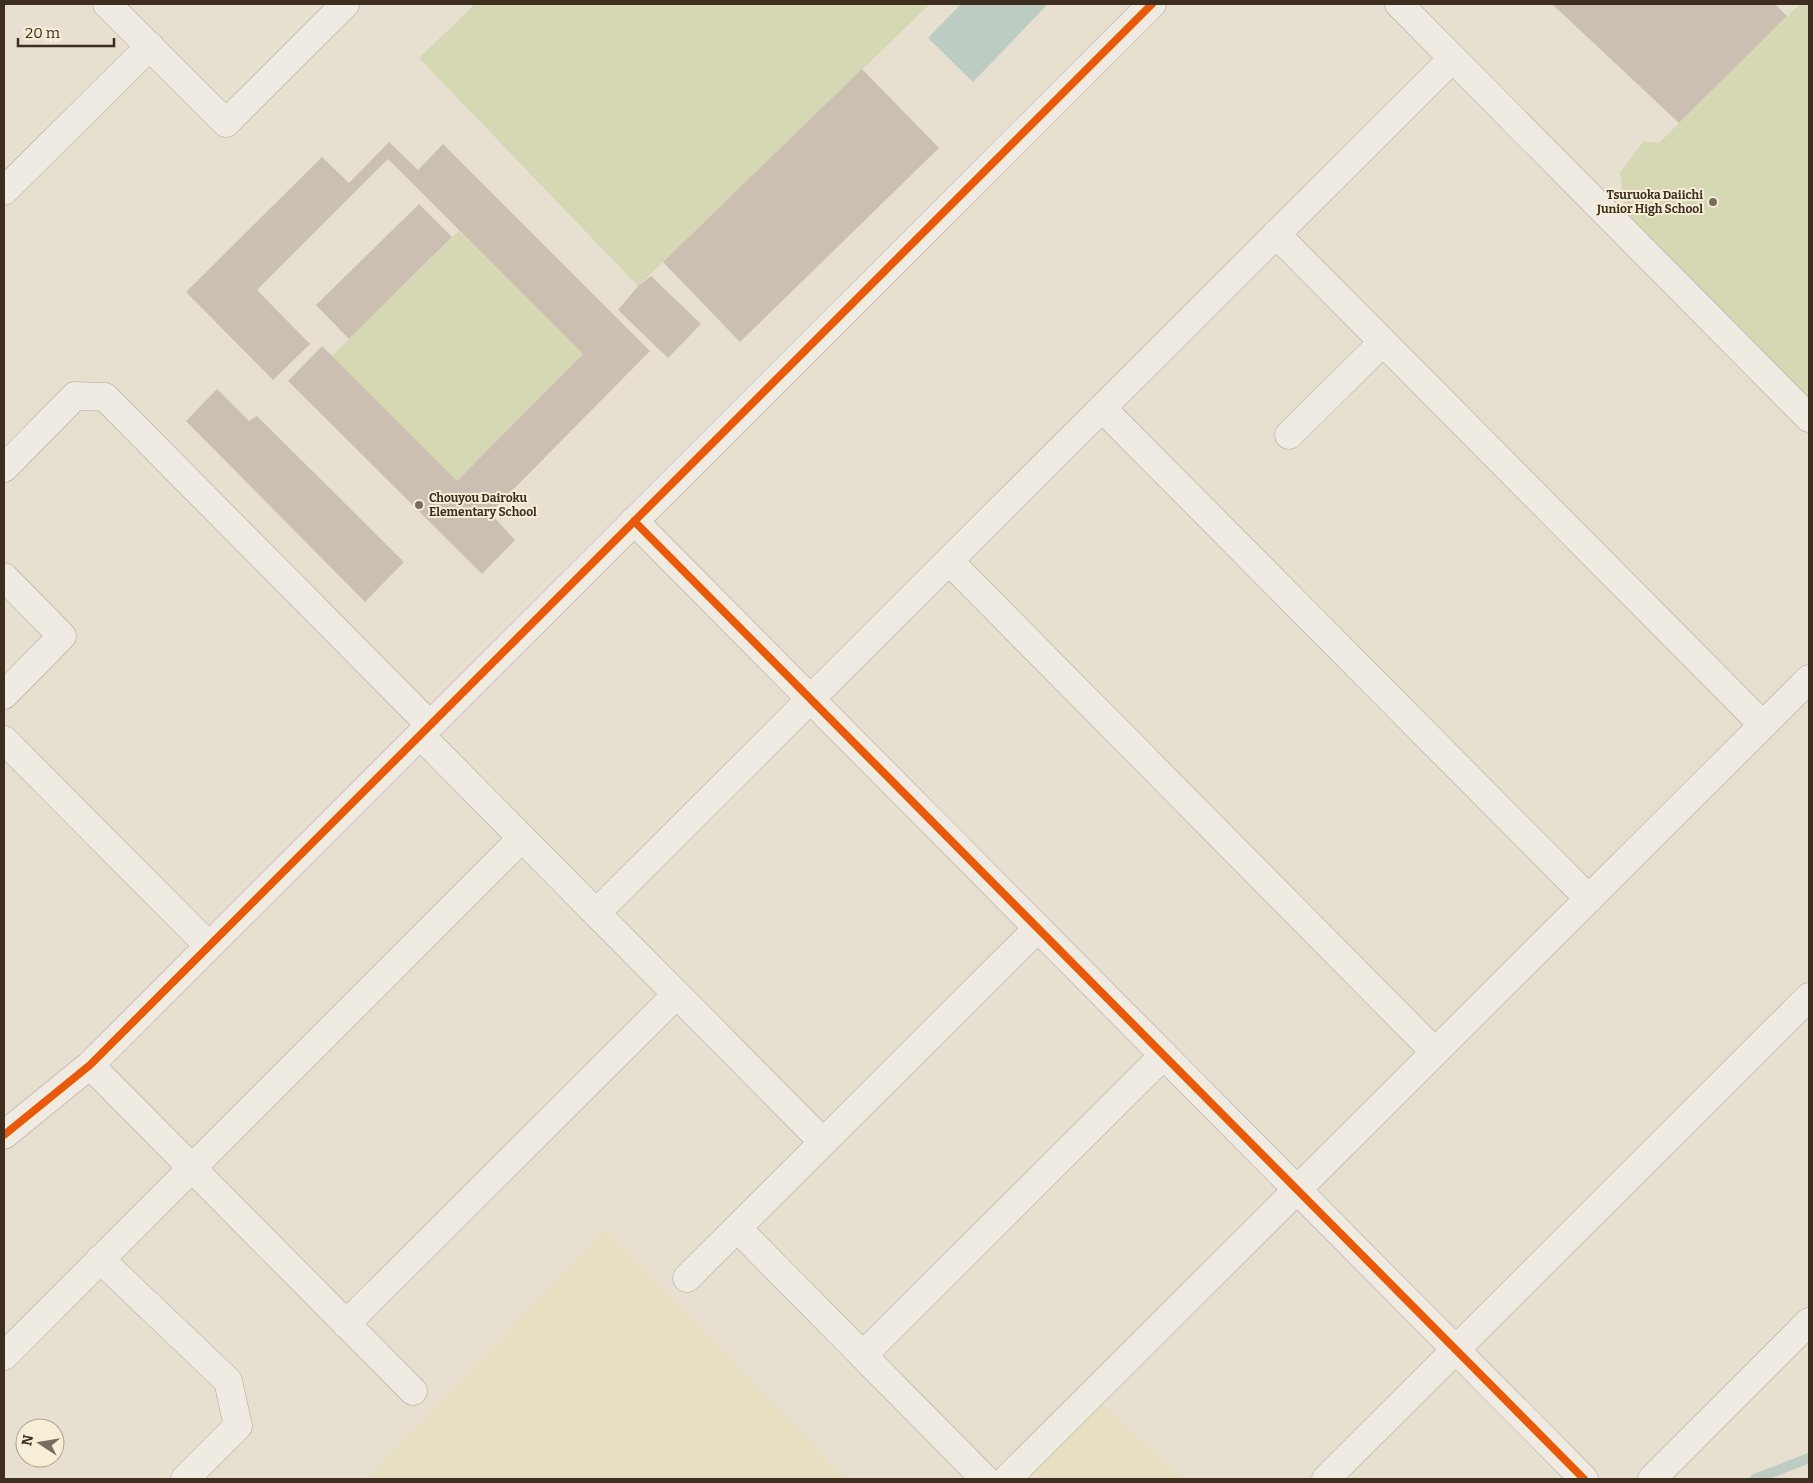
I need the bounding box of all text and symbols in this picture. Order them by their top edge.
scale bar [18,15,114,47]
text: 20 m [25,24,61,42]
place label: Tsuruoka Daiichi Junior High School [1596,188,1703,216]
marker: Tsuruoka Daiichi Junior High School [1707,196,1719,208]
place label: Chouyou Dairoku Elementary School [429,491,537,519]
marker: Chouyou Dairoku Elementary School [413,499,425,511]
north arrow [15,1418,65,1468]
text: N [18,1433,37,1447]

